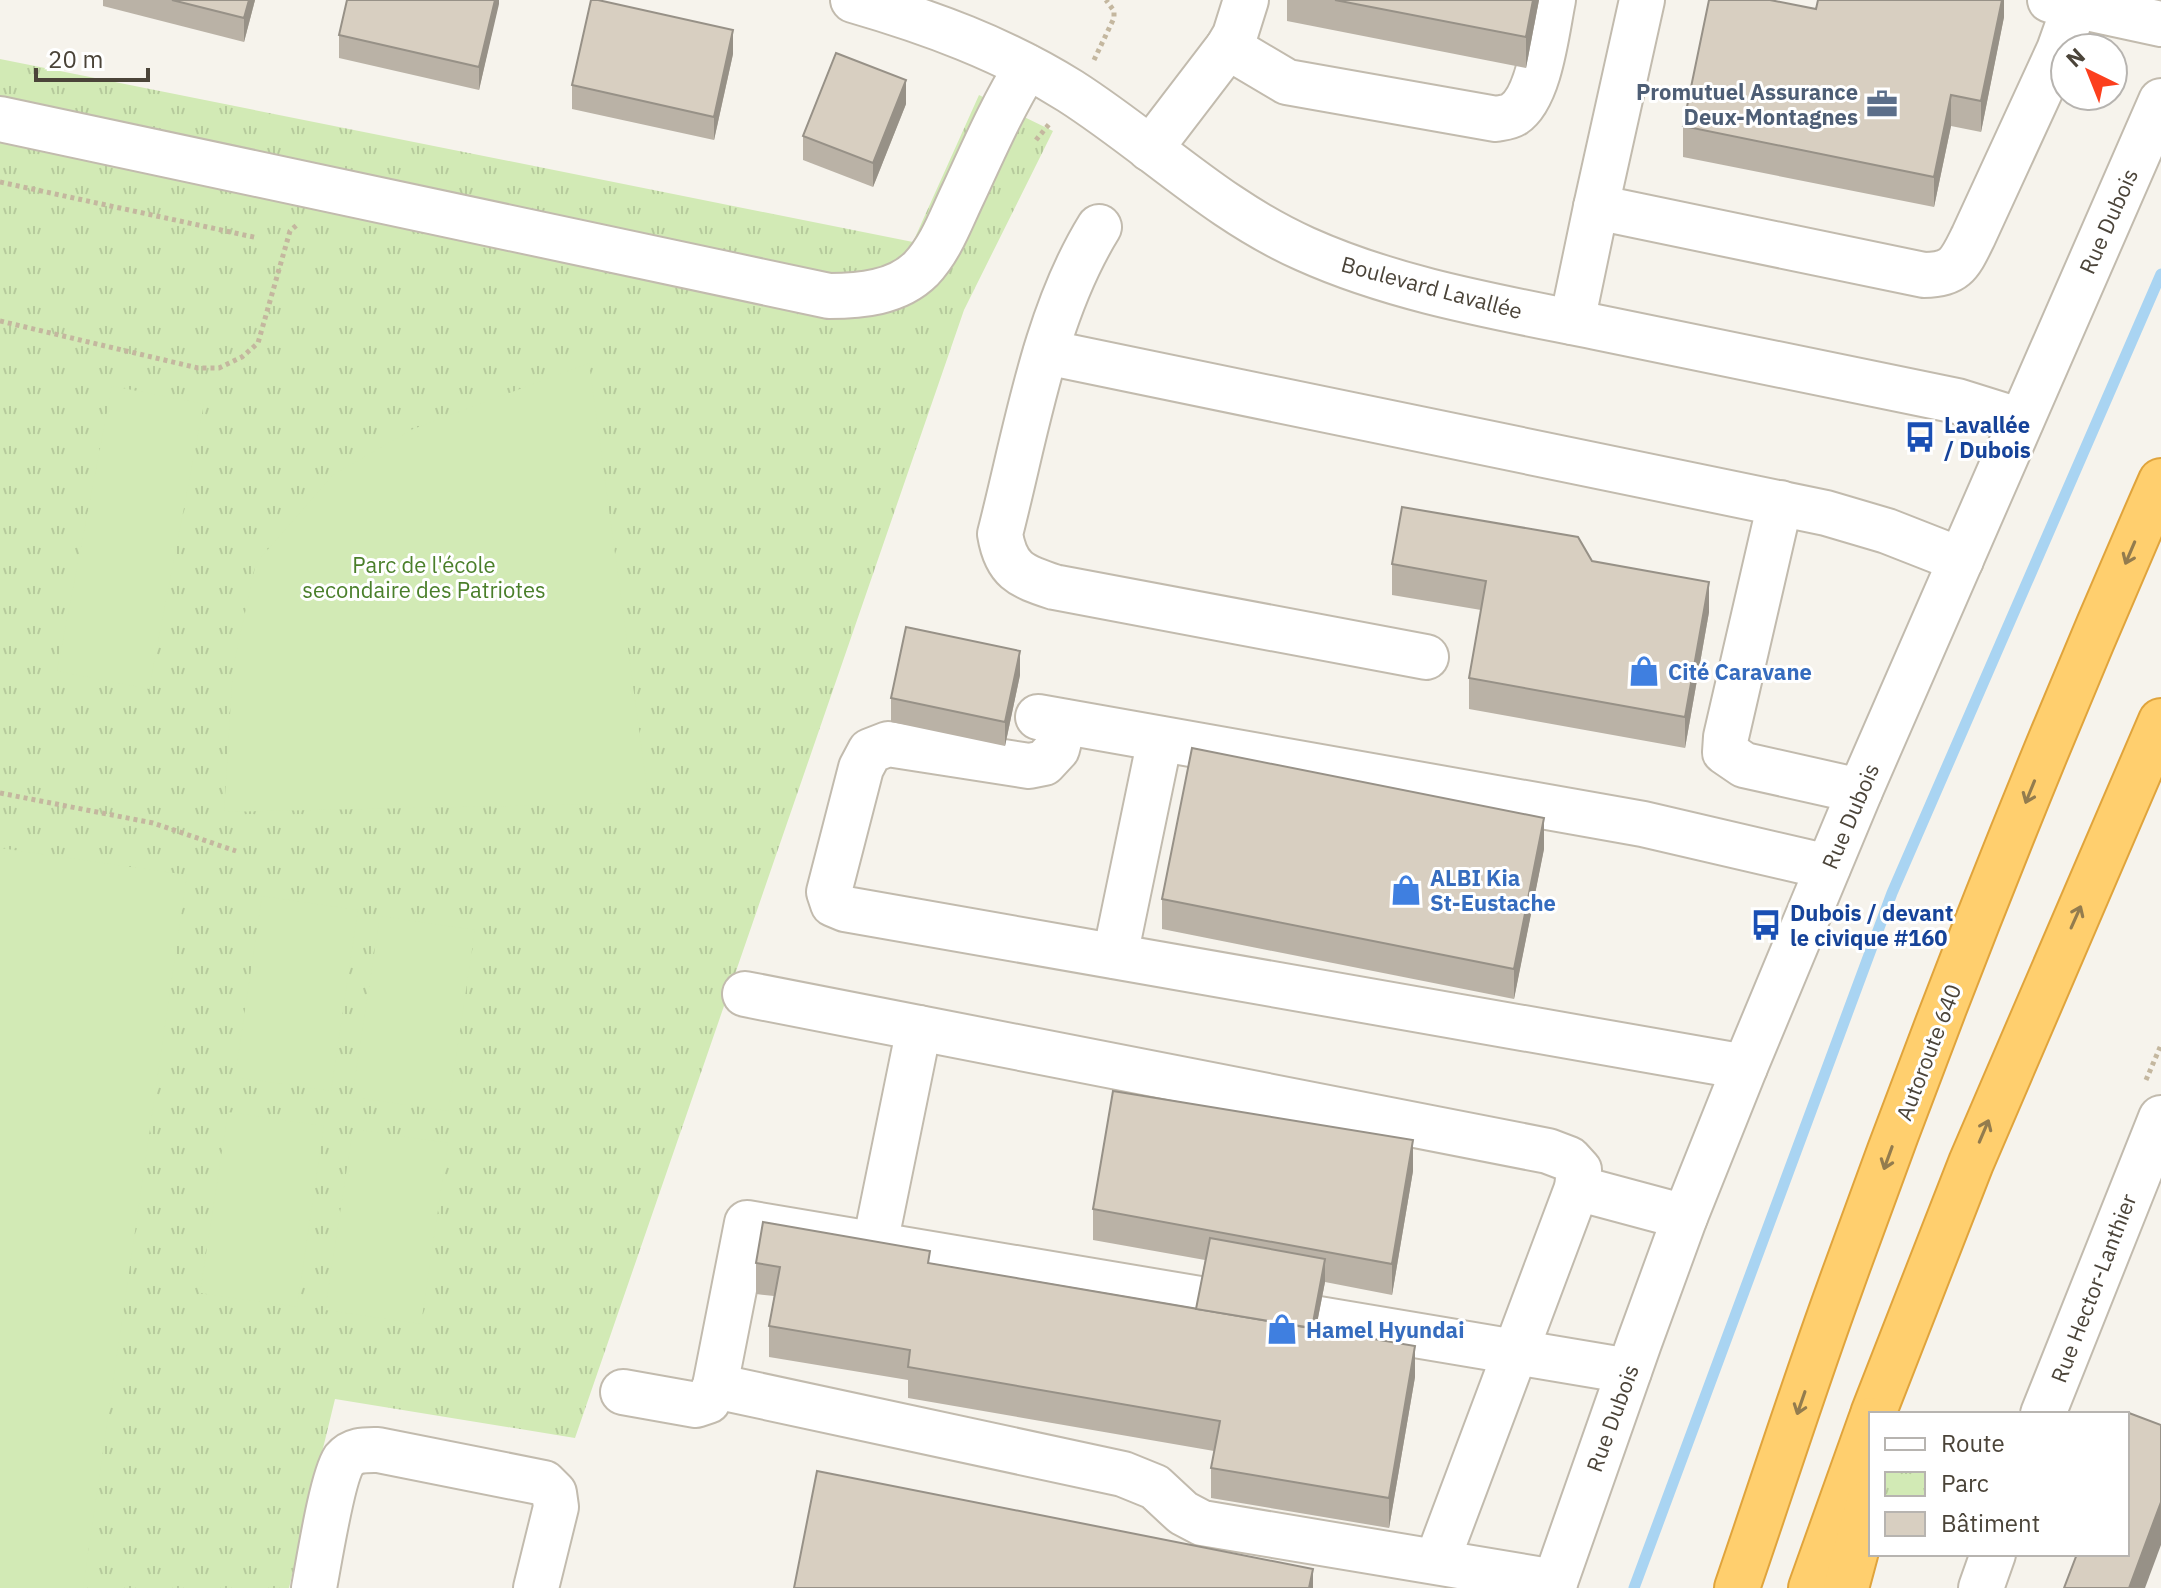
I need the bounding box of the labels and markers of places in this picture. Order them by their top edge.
place label: Promutuel Assurance Deux-Montagnes [1636,77,1858,131]
office icon: Promutuel Assurance Deux-Montagnes [1865,87,1899,121]
place label: Lavallée / Dubois [1944,410,2031,464]
bus stop icon: Lavallée / Dubois [1903,420,1937,454]
shop icon: Cité Caravane [1627,654,1661,688]
place label: Cité Caravane [1668,657,1812,686]
place label: ALBI Kia St-Eustache [1430,863,1556,917]
shop icon: ALBI Kia St-Eustache [1389,873,1423,907]
place label: Dubois / devant le civique #160 [1790,898,1953,952]
bus stop icon: Dubois / devant le civique #160 [1749,908,1783,942]
shop icon: Hamel Hyundai [1265,1312,1299,1346]
place label: Hamel Hyundai [1306,1315,1464,1344]

